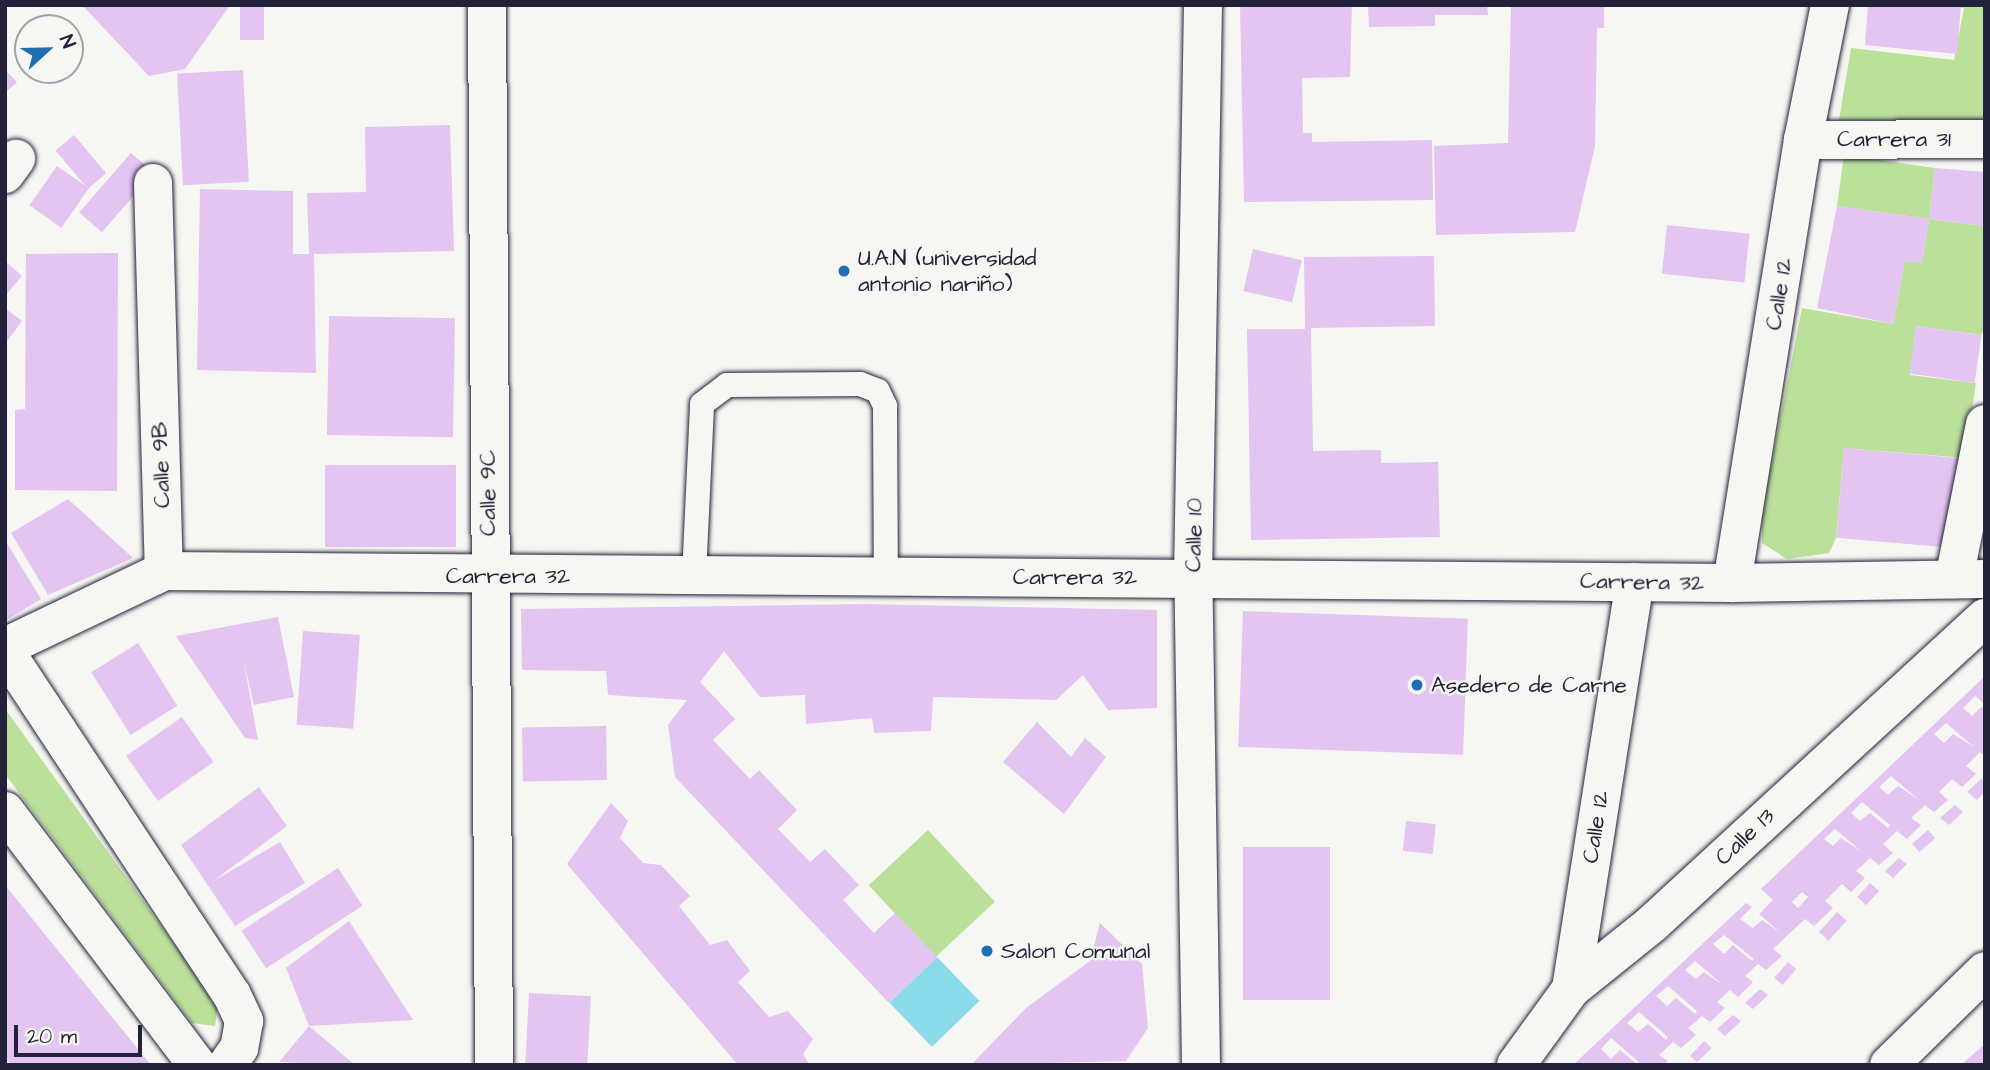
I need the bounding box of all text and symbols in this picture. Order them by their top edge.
north arrow [14,14,84,84]
text: N [52,31,82,52]
street label: Carrera 31 [1837,125,1951,153]
place label: U.A.N (universidad antonio nariño) [858,244,1037,298]
street label: Calle 12 [1760,256,1798,332]
marker: U.A.N (universidad antonio nariño) [836,263,852,279]
street label: Calle 9B [146,421,176,509]
street label: Calle 9C [474,450,502,536]
street label: Calle 10 [1180,498,1208,572]
street label: Carrera 32 [446,562,570,590]
street label: Carrera 32 [1013,563,1137,591]
street label: Carrera 32 [1580,567,1704,597]
place label: Asedero de Carne [1431,671,1627,699]
marker: Asedero de Carne [1409,677,1425,693]
street label: Calle 12 [1577,789,1615,865]
street label: Calle 13 [1709,803,1781,871]
place label: Salon Comunal [1001,937,1150,965]
marker: Salon Comunal [979,943,995,959]
scale bar [18,1010,145,1054]
text: 20 m [27,1022,77,1051]

